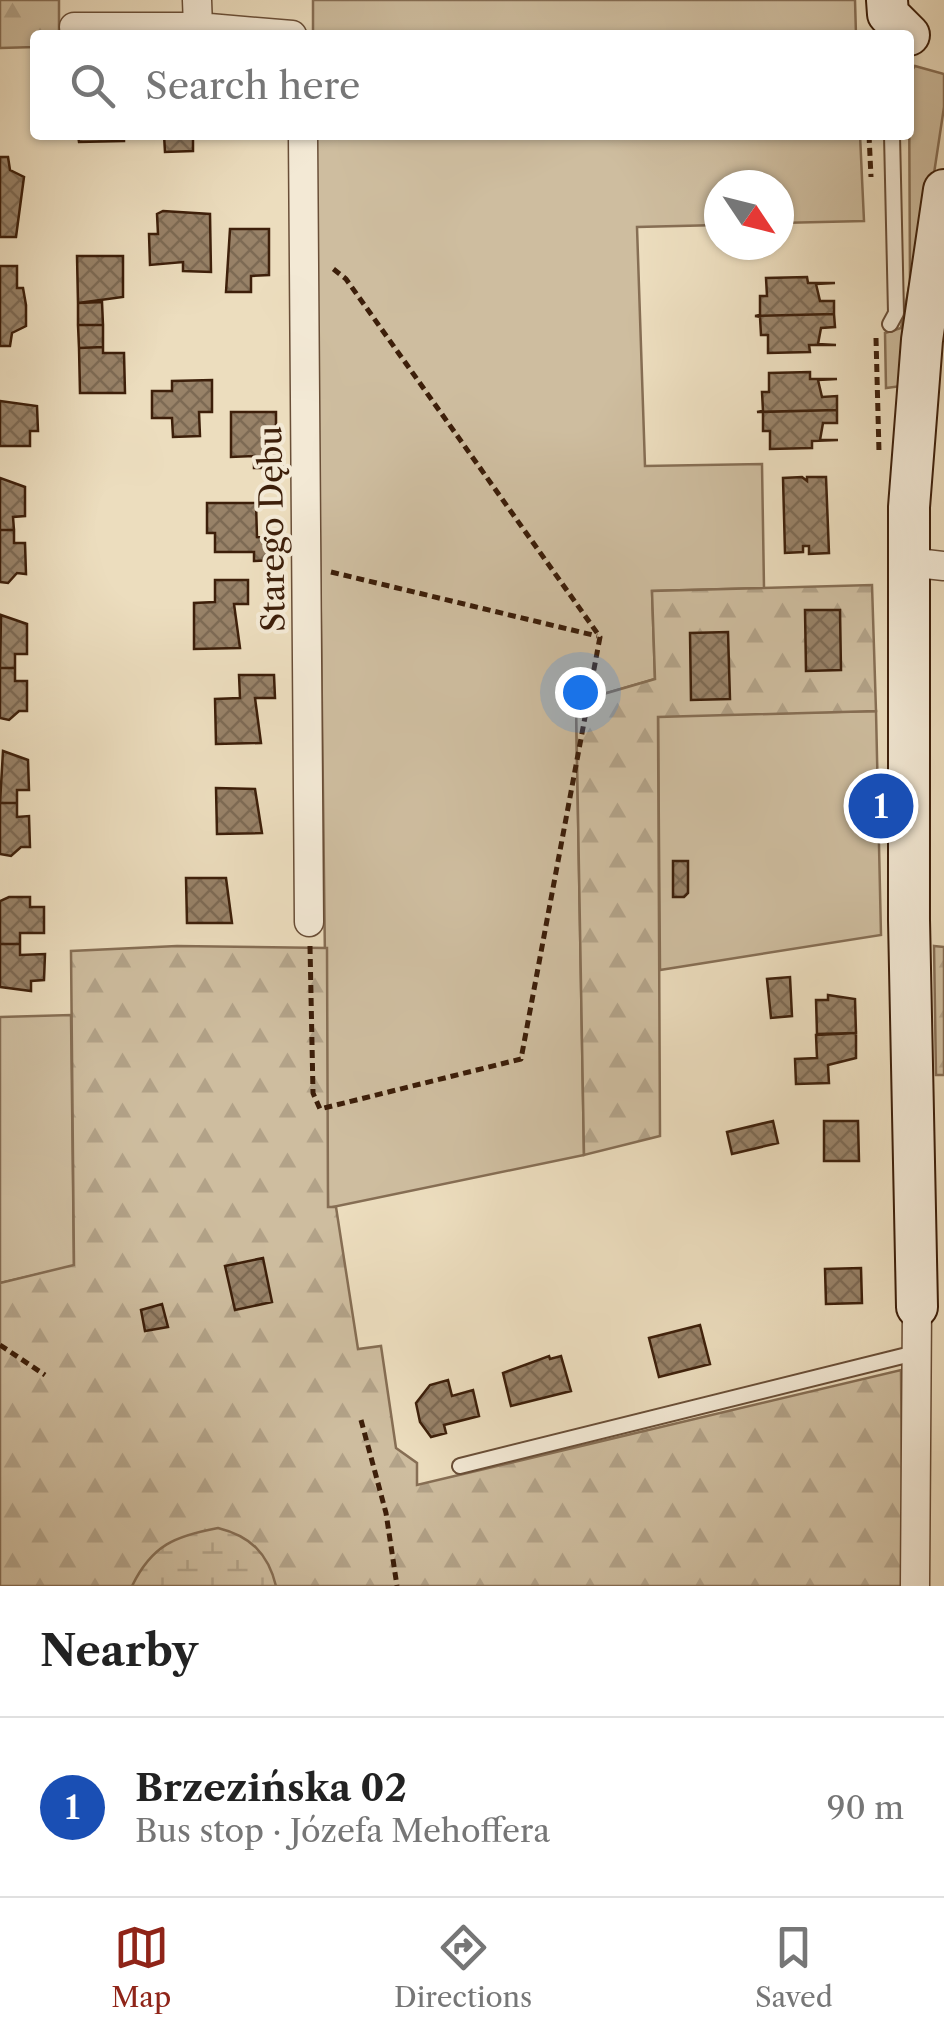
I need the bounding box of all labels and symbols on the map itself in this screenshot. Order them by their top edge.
north arrow [704,170,794,260]
street label: Starego Dębu [250,426,293,632]
your location [555,667,606,718]
pin: 1 [848,768,914,844]

